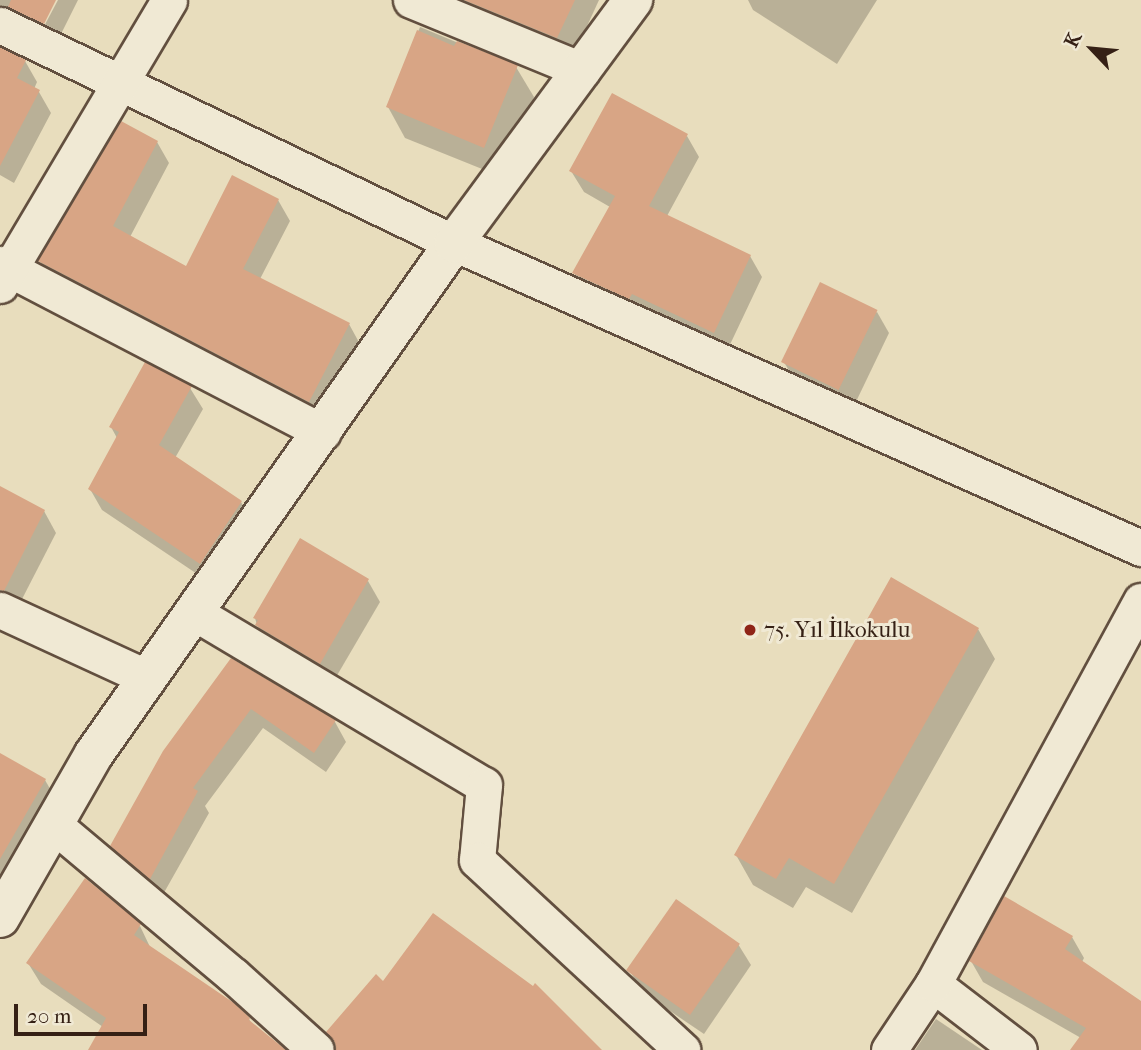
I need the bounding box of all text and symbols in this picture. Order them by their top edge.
north arrow [1057,14,1127,84]
text: K [1060,29,1086,51]
place label: 75. Yıl İlkokulu [764,616,911,644]
marker: 75. Yıl İlkokulu [742,622,758,638]
scale bar [18,990,150,1034]
text: 20 m [27,1004,71,1028]

